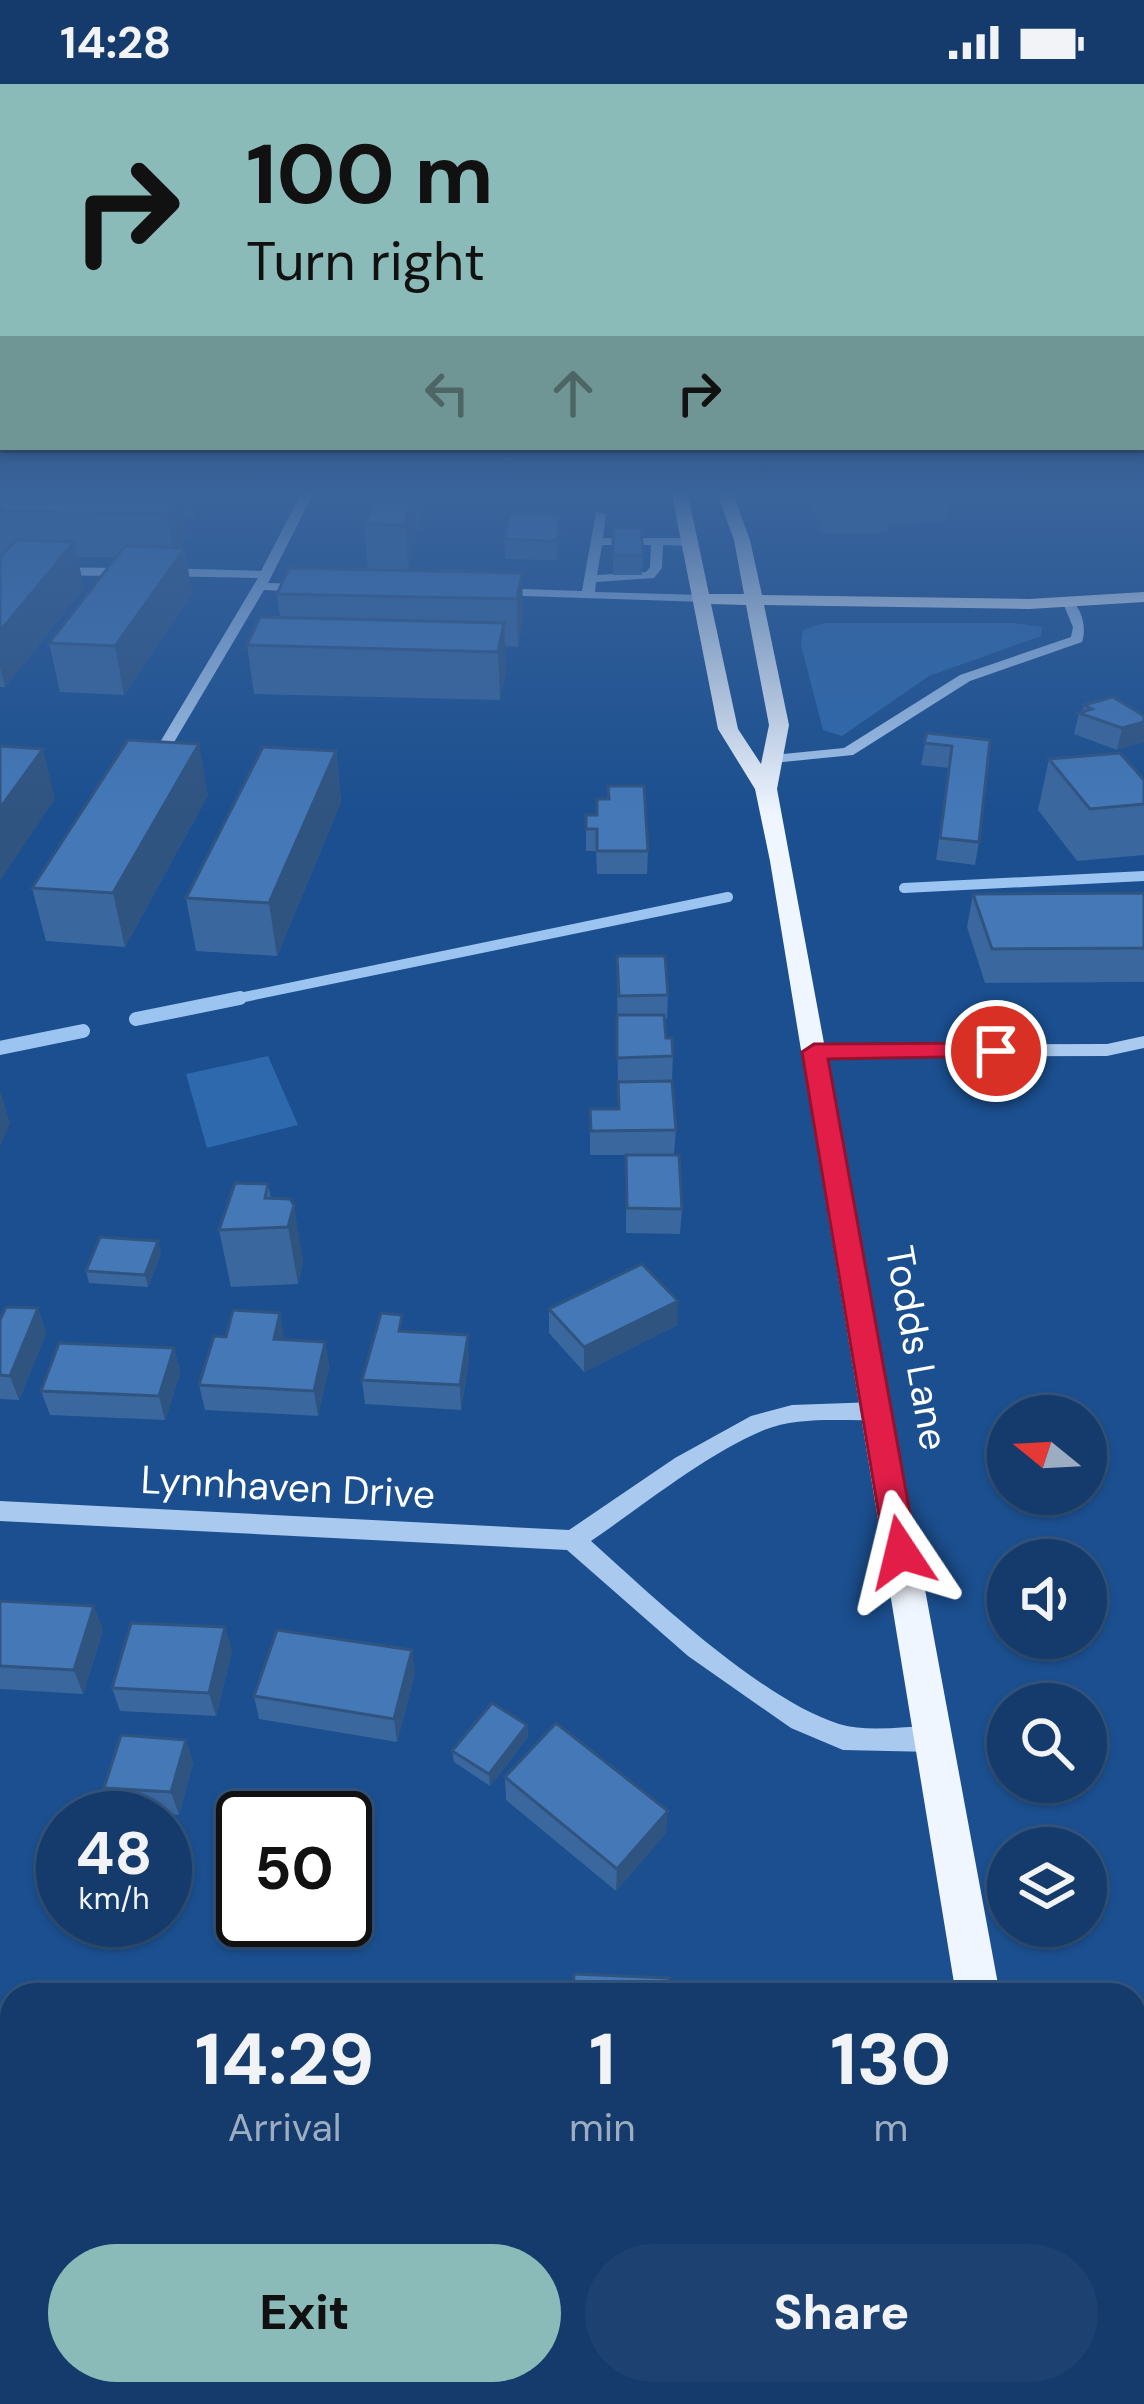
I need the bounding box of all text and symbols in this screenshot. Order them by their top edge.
text: 14:28 [60,13,171,72]
text: 100 m [246,120,494,229]
icon: right [48,132,204,288]
text: Turn right [246,226,485,297]
icon: left [414,360,480,426]
icon: ahead [540,360,606,426]
icon: right [666,360,732,426]
pin [945,1000,1047,1102]
icon: arrive [963,1018,1029,1084]
street label: Todds Lane [874,1242,960,1454]
north arrow [987,1395,1107,1515]
map controls [987,1395,1107,1947]
street label: Lynnhaven Drive [140,1454,436,1520]
position arrow [838,1489,964,1615]
button: sound [987,1539,1107,1659]
button: search [987,1683,1107,1803]
speed limit sign: 50 [216,1791,372,1947]
text: 48 [76,1814,152,1893]
button: layers [987,1827,1107,1947]
text: km/h [79,1879,149,1918]
text: 14:29 [195,2013,374,2106]
text: 1 [589,2013,616,2106]
text: 130 [830,2013,951,2106]
text: Arrival [228,2102,341,2153]
text: min [569,2102,636,2153]
text: m [873,2102,908,2153]
button: Exit [48,2244,561,2382]
button: Share [585,2244,1098,2382]

